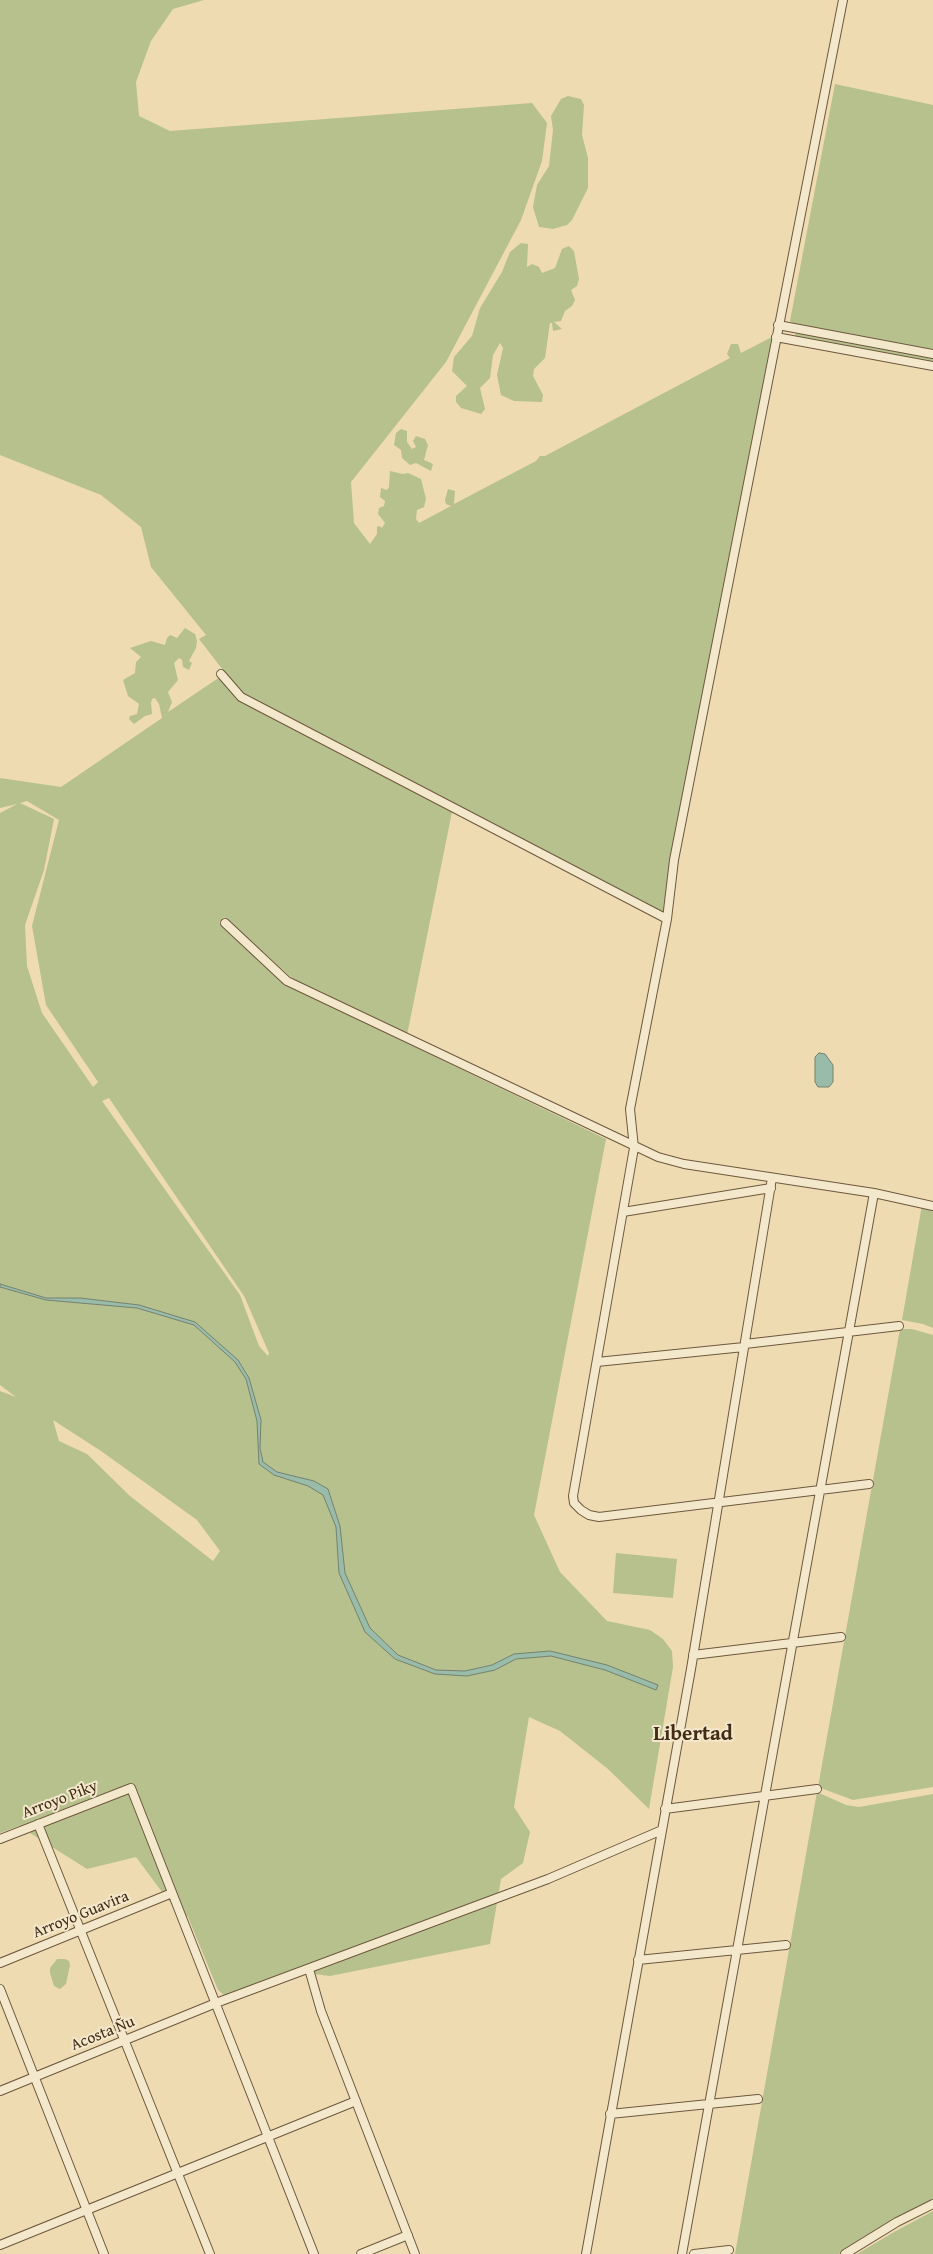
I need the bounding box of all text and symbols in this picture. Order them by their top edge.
district label: Libertad [653,1722,733,1748]
street label: Arroyo Piky [20,1777,100,1823]
street label: Arroyo Guavira [30,1887,132,1943]
street label: Acosta Ñu [68,2013,138,2055]

